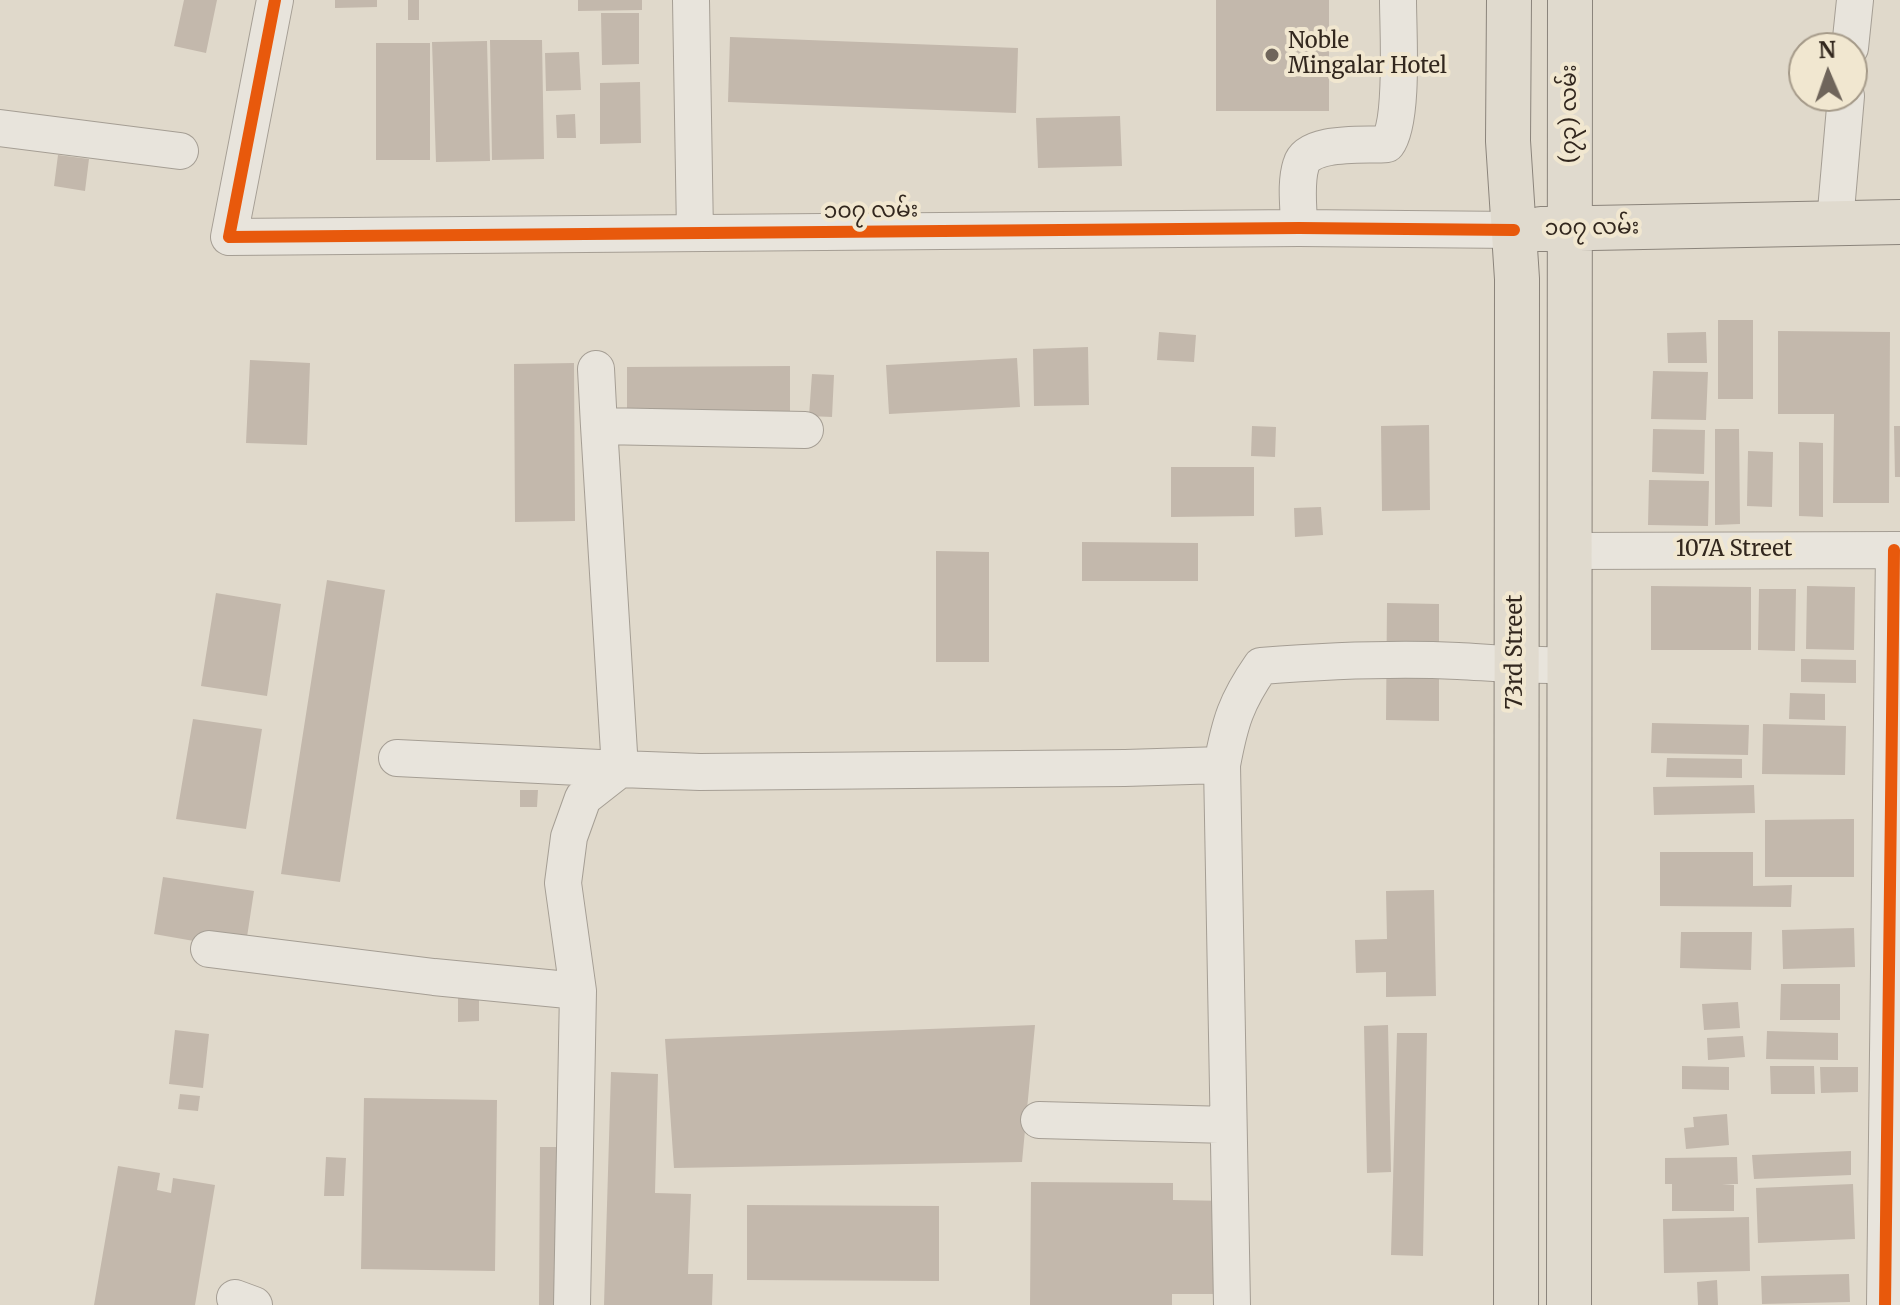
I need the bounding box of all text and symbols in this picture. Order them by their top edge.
place label: Noble Mingalar Hotel [1288,29,1447,80]
north arrow [1788,32,1868,112]
text: N [1818,36,1836,64]
marker: Noble Mingalar Hotel [1263,46,1281,64]
street label: (၇၃) လမ်း [1557,64,1583,164]
street label: ၁၀၇ လမ်း [823,197,919,225]
street label: ၁၀၇ လမ်း [1544,214,1640,242]
street label: 107A Street [1676,537,1792,563]
street label: 73rd Street [1503,595,1529,709]

